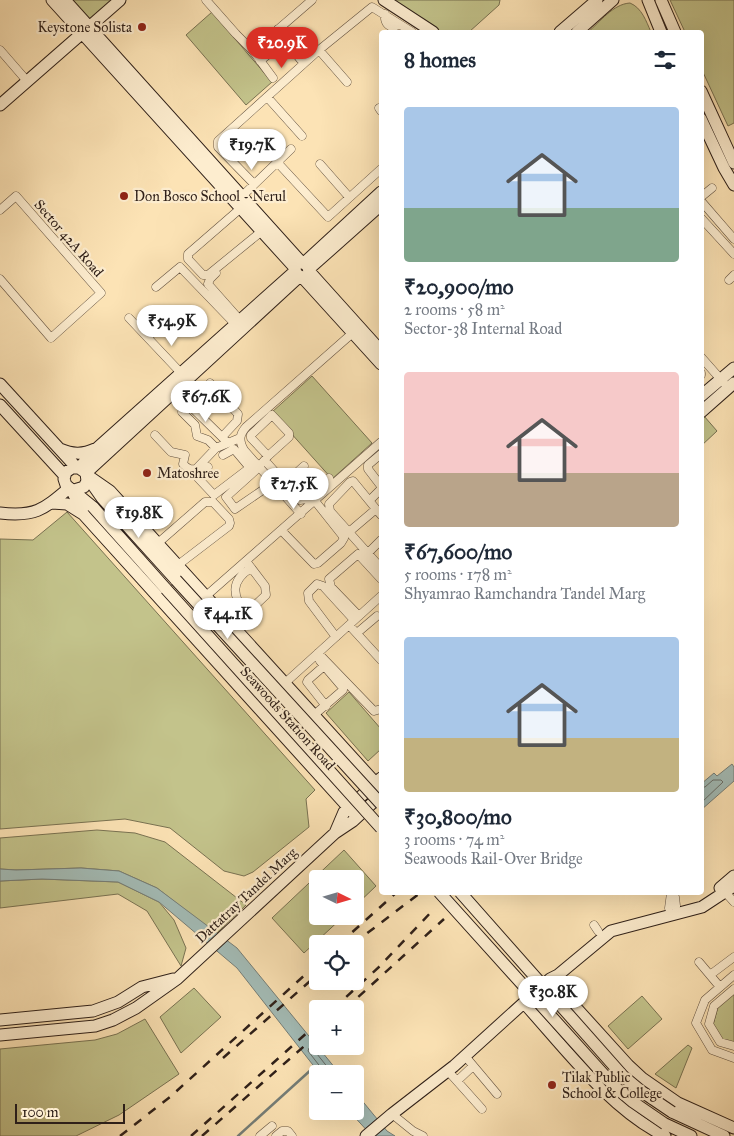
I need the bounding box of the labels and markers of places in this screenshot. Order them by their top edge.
place label: Keystone Solista [37,19,132,36]
marker: Keystone Solista [136,21,148,33]
pin: ₹20.9K [241,27,323,69]
pin: ₹19.7K [211,128,293,171]
place label: Don Bosco School - Nerul [134,188,286,205]
marker: Don Bosco School - Nerul [118,190,130,202]
pin: ₹54.9K [131,304,213,347]
pin: ₹67.6K [165,380,247,423]
place label: Matoshree [157,465,219,482]
marker: Matoshree [141,467,153,479]
pin: ₹27.5K [253,468,335,510]
pin: ₹19.8K [98,496,180,539]
pin: ₹44.1K [187,598,269,640]
pin: ₹30.8K [512,976,594,1018]
place label: Tilak Public School & College [562,1069,662,1102]
marker: Tilak Public School & College [546,1079,558,1091]

